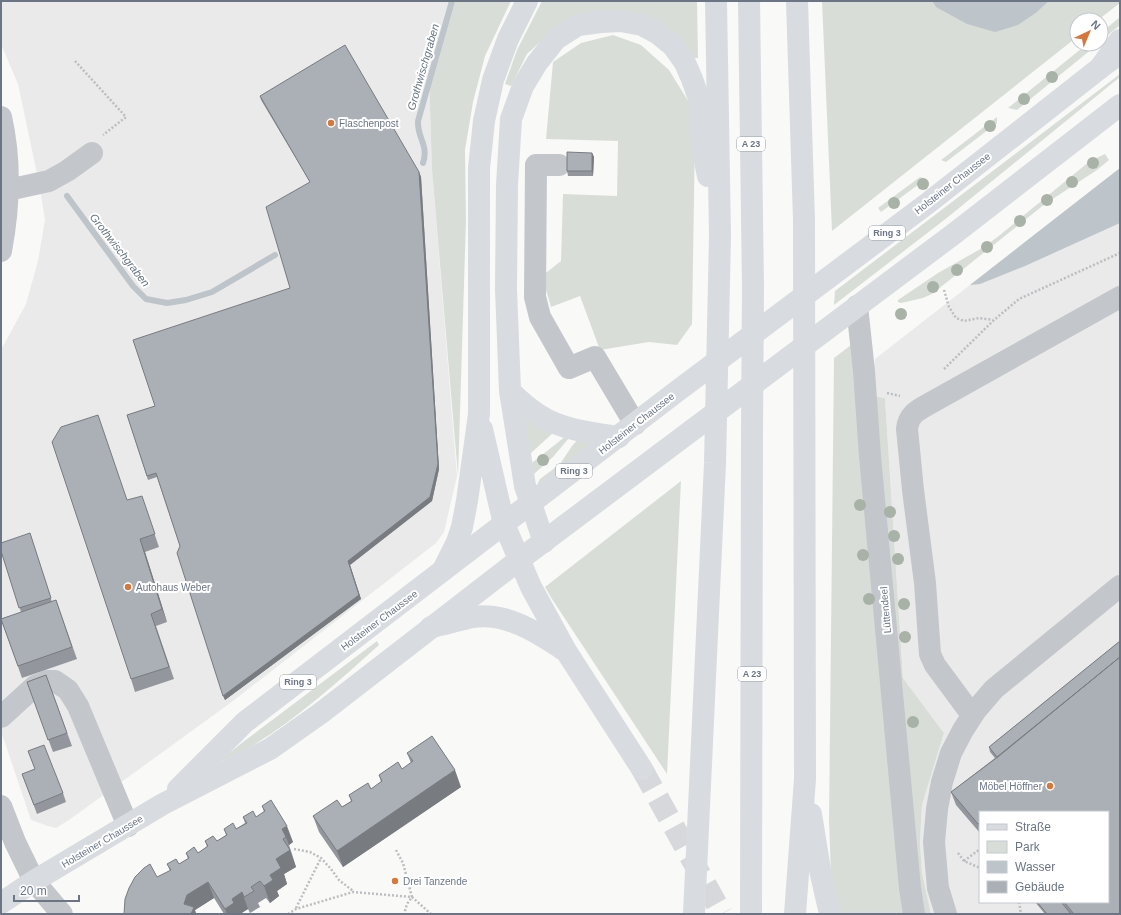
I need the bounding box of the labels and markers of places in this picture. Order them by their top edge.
marker: Flaschenpost [326,118,336,128]
place label: Flaschenpost [339,118,399,129]
marker: Autohaus Weber [123,582,133,592]
place label: Autohaus Weber [136,582,211,593]
place label: Möbel Höffner [979,781,1043,792]
marker: Möbel Höffner [1045,781,1055,791]
marker: Drei Tanzende [390,876,400,886]
place label: Drei Tanzende [403,876,468,887]

